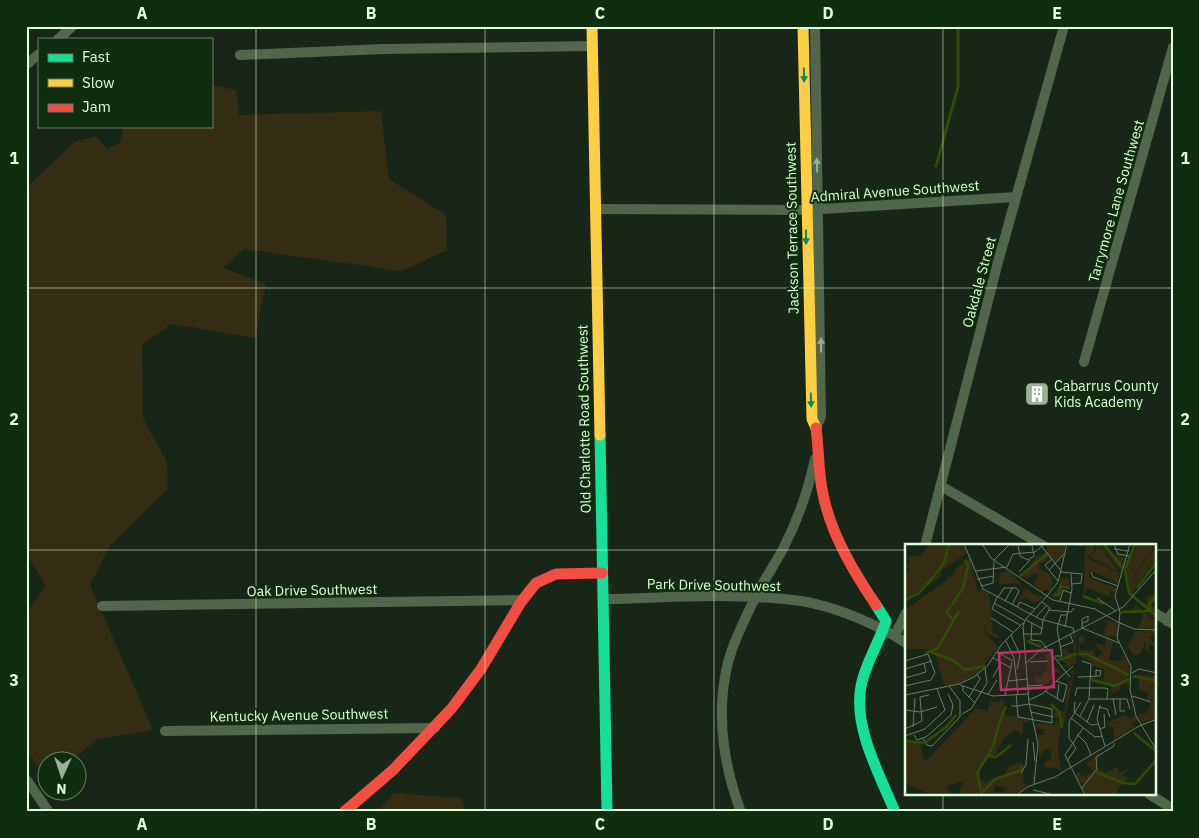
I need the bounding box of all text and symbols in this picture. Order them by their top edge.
text: A [137,3,148,23]
text: B [366,3,377,23]
text: C [595,3,605,23]
text: D [822,3,834,23]
text: E [1052,3,1062,23]
legend [38,38,212,128]
text: Fast [82,47,110,66]
one-way arrow [800,67,808,83]
text: Slow [82,73,115,92]
text: Jam [82,97,111,116]
street label: Tarrymore Lane Southwest [1084,118,1148,284]
street label: Jackson Terrace Southwest [781,142,802,314]
text: 1 [9,148,19,168]
text: 1 [1180,148,1190,168]
one-way arrow [813,156,821,172]
street label: Admiral Avenue Southwest [810,176,980,206]
one-way arrow [802,230,810,246]
street label: Oakdale Street [958,235,1000,329]
street label: Old Charlotte Road Southwest [573,324,595,514]
one-way arrow [817,336,825,352]
place label: Cabarrus County Kids Academy [1054,377,1158,411]
building icon: Cabarrus County Kids Academy [1024,381,1050,407]
one-way arrow [807,392,815,408]
text: 2 [9,409,19,429]
text: 2 [1180,409,1190,429]
inset map [905,544,1156,796]
street label: Park Drive Southwest [647,575,781,595]
street label: Oak Drive Southwest [247,580,378,600]
text: 3 [9,670,19,690]
text: 3 [1180,670,1190,690]
street label: Kentucky Avenue Southwest [210,704,388,726]
north arrow [38,750,88,800]
text: N [56,780,67,798]
text: A [137,814,148,834]
text: B [366,814,377,834]
text: C [595,814,605,834]
text: D [822,814,834,834]
text: E [1052,814,1062,834]

